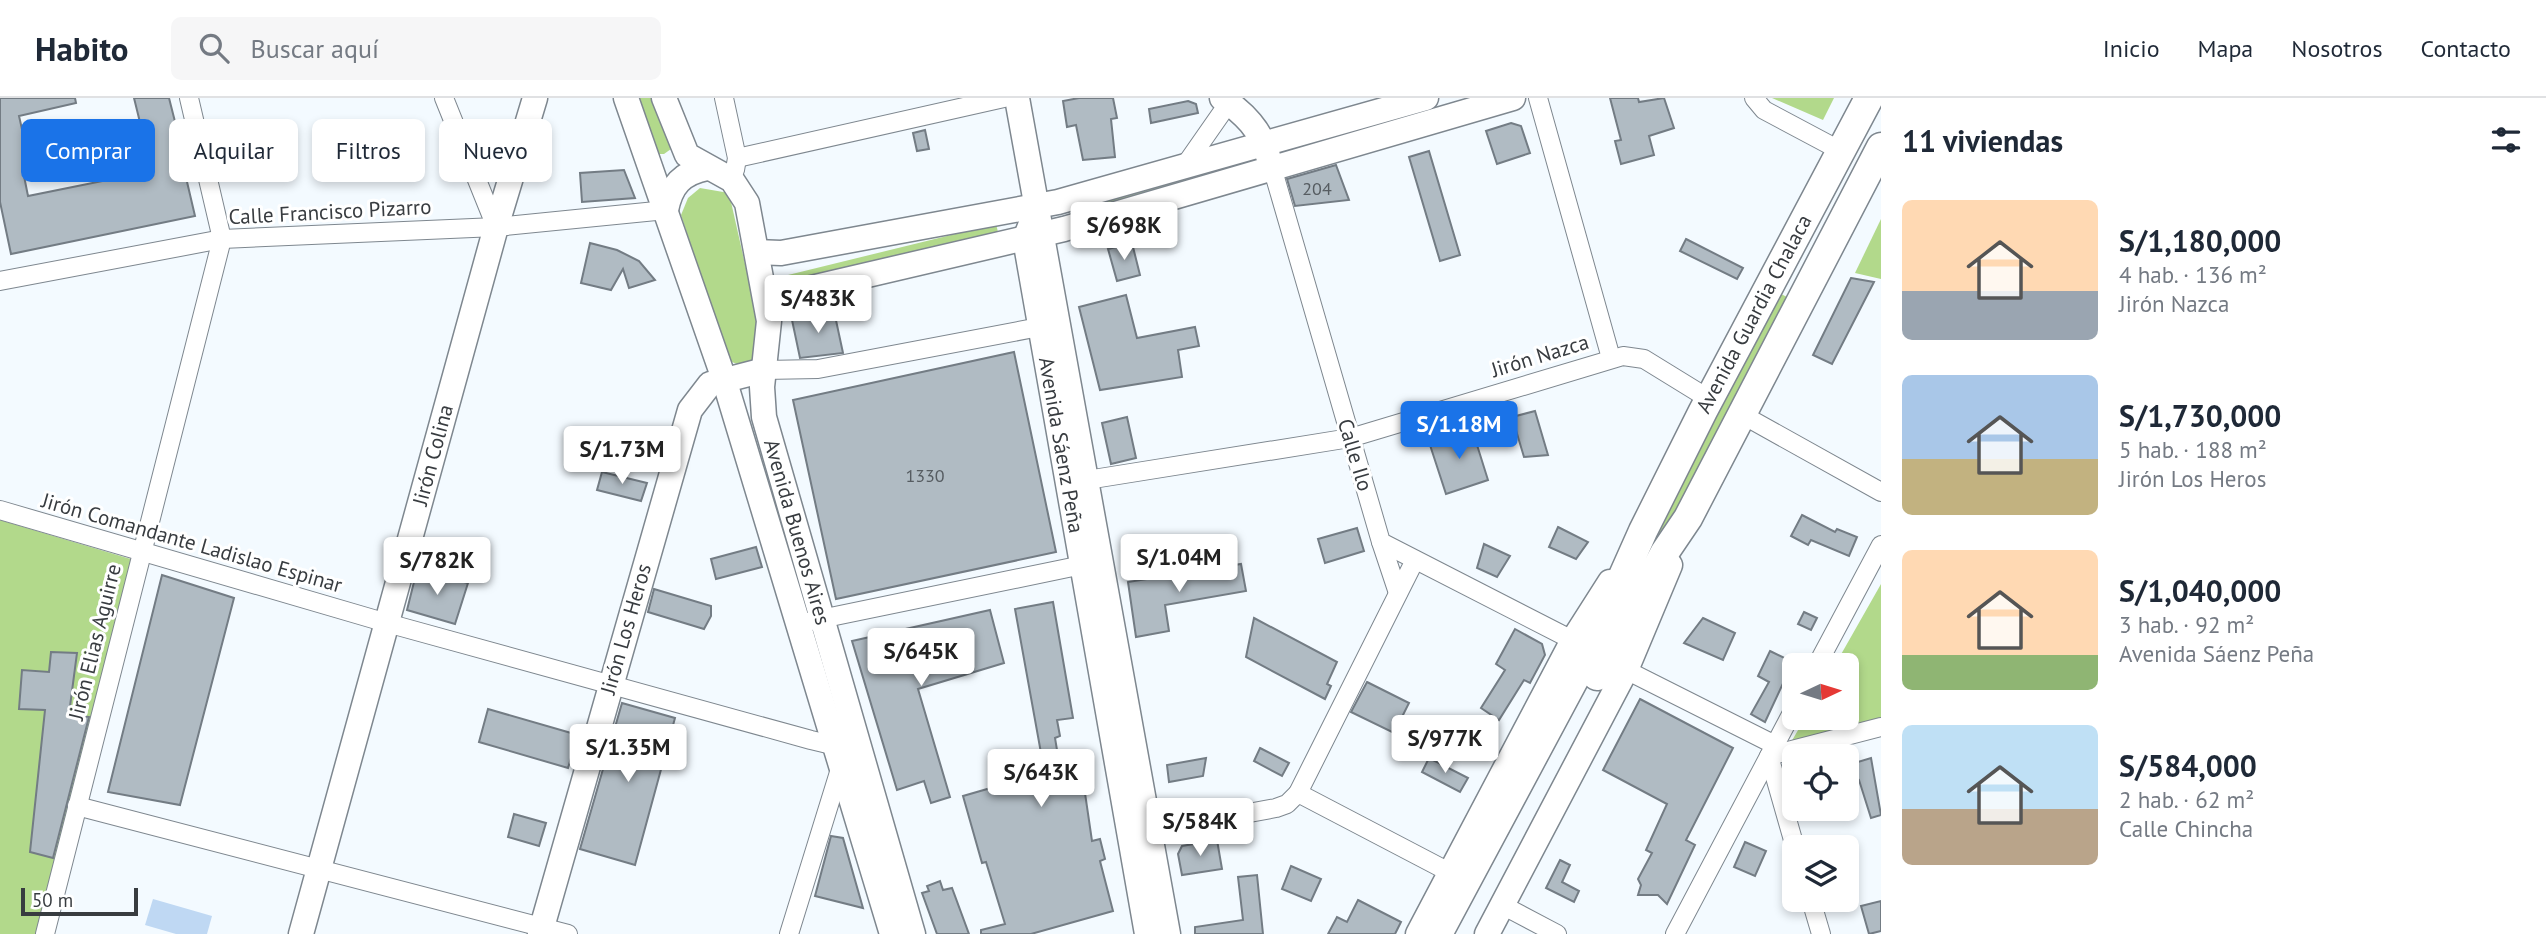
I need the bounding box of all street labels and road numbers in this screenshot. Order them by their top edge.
street label: Calle Francisco Pizarro [228,193,432,230]
street label: Avenida Guardia Chalaca [1690,210,1817,418]
street label: Jirón Nazca [1487,328,1592,383]
street label: Avenida Sáenz Peña [1033,355,1090,535]
street label: Jirón Colina [406,401,459,509]
street label: Calle Ilo [1332,415,1379,494]
street label: Avenida Buenos Aires [758,436,837,628]
street label: Jirón Comandante Ladislao Espinar [38,486,345,598]
street label: Jirón Los Heros [594,560,657,698]
street label: Jirón Elias Aguirre [62,561,127,724]

